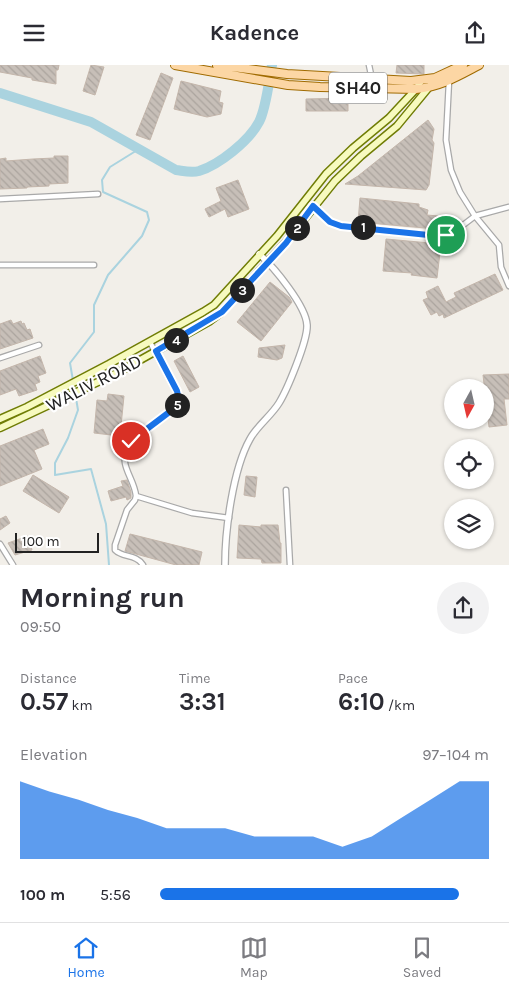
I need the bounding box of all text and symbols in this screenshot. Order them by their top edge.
icon: menu [20,19,48,47]
icon: share [461,19,489,47]
text: Kadence [210,20,299,46]
road number: SH40 [329,72,387,103]
pin [425,214,467,256]
pin: 2 [284,215,310,241]
pin: 1 [350,215,376,239]
text: 1 [361,219,366,236]
text: 2 [293,220,302,237]
icon: arrive [432,221,460,249]
pin: 3 [230,277,254,303]
text: 3 [238,282,247,299]
pin: 4 [164,327,188,353]
text: 4 [172,332,181,349]
street label: WALIV ROAD [43,350,145,416]
north arrow [444,379,494,429]
map controls [444,379,494,549]
pin: 5 [164,393,190,417]
text: 5 [173,397,182,414]
pin [110,420,152,462]
icon: check [117,427,145,455]
button: locate [444,439,494,489]
button: layers [444,499,494,549]
scale bar [15,529,99,553]
text: 100 m [22,533,60,550]
text: Morning run [20,581,185,614]
button: share [437,582,489,634]
text: 09:50 [20,617,61,636]
text: Distance [20,670,77,687]
text: Time [179,670,210,687]
text: Pace [338,670,368,687]
text: 0.57 [20,687,68,716]
text: 3:31 [179,687,226,716]
text: 6:10 [338,687,385,716]
text: km [68,697,93,714]
text: /km [385,697,415,714]
text: Elevation [20,745,88,764]
text: 97–104 m [422,745,489,764]
text: 100 m [20,885,65,904]
text: 5:56 [100,885,131,904]
tab: Home [68,934,105,981]
tab: Map [240,934,268,981]
tab: Saved [403,934,442,981]

